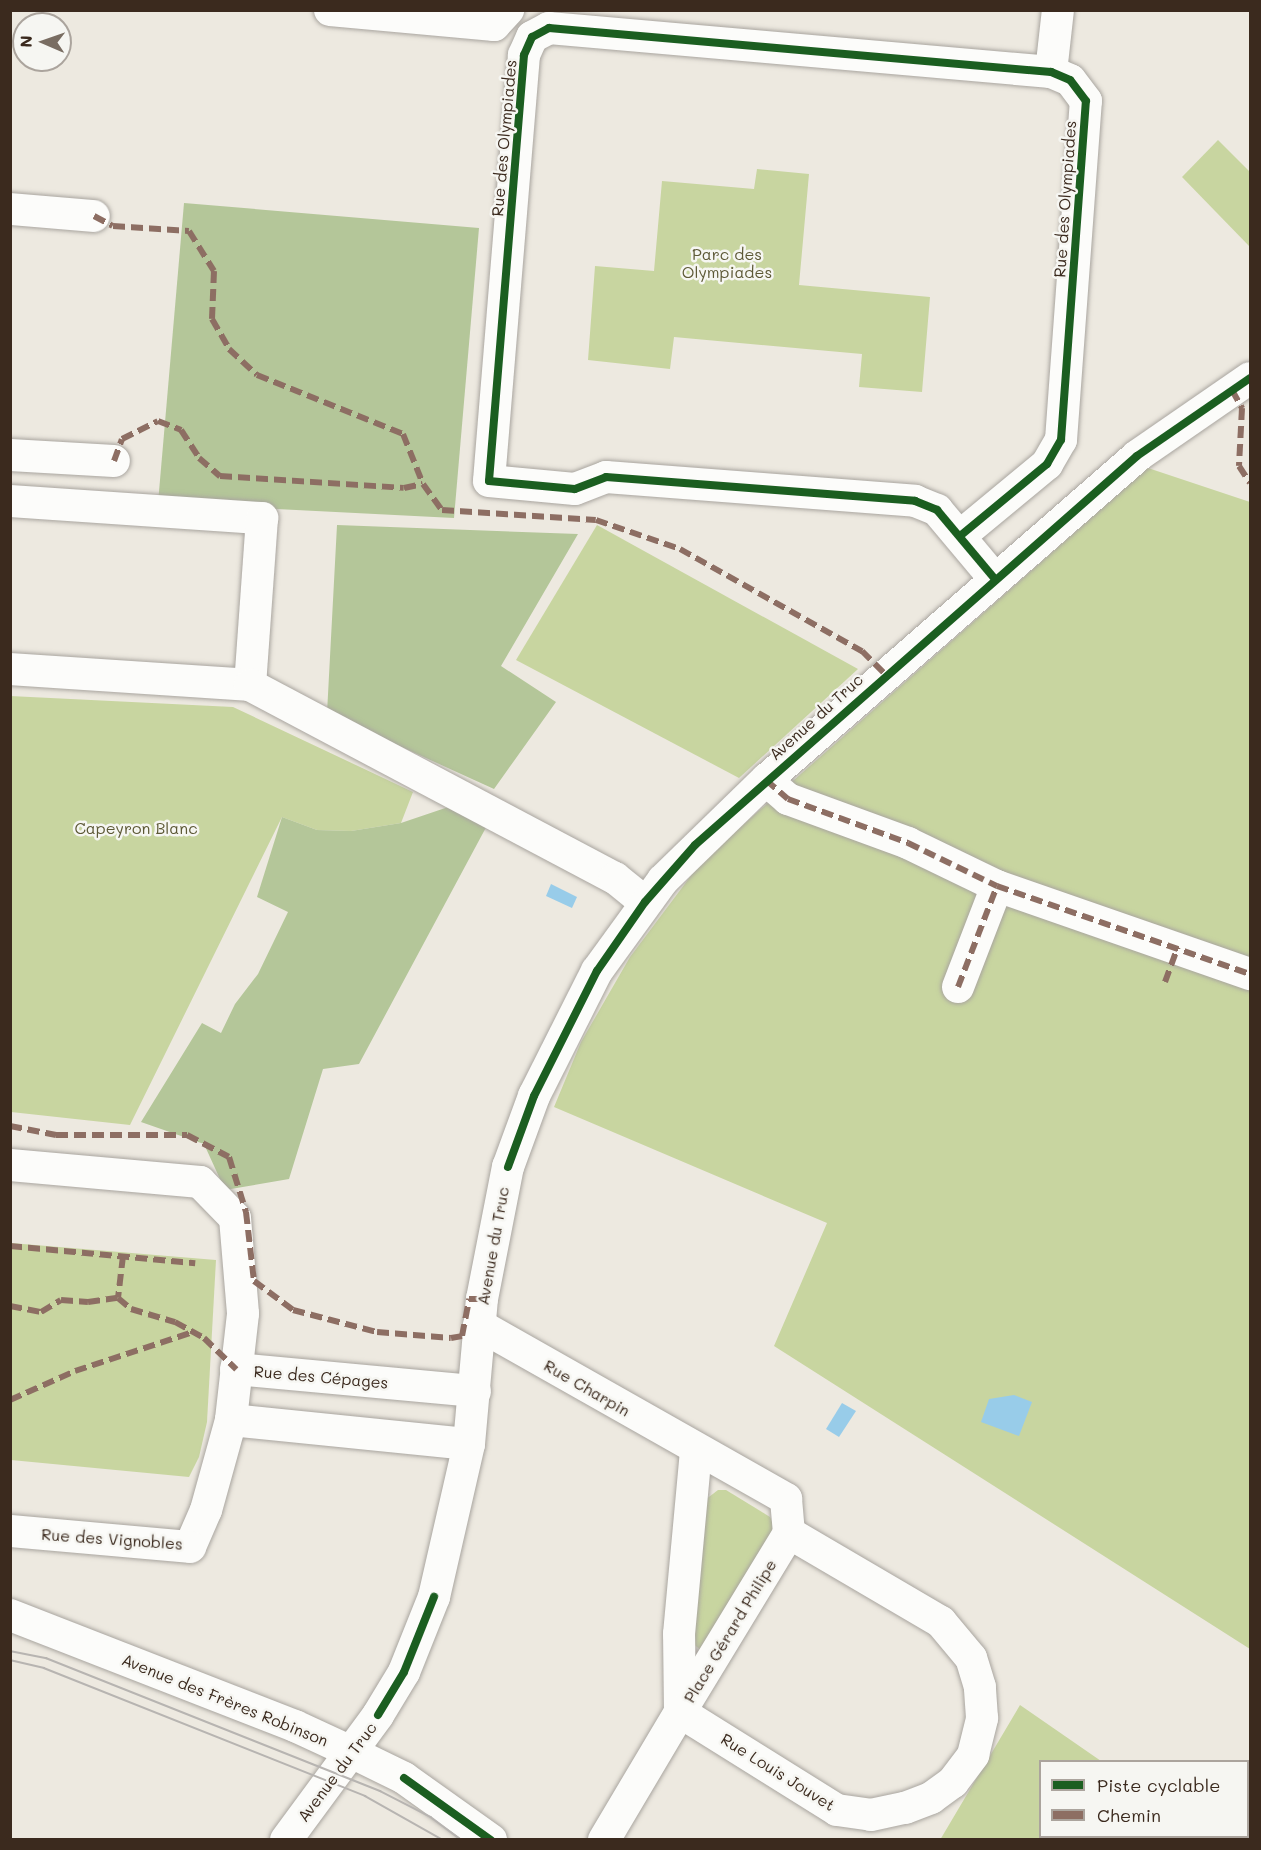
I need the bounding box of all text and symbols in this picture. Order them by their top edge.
north arrow [12,12,72,72]
text: N [15,35,36,48]
street label: Rue des Olympiades [488,59,520,217]
street label: Rue des Olympiades [1050,120,1080,278]
park label: Parc des Olympiades [682,244,772,282]
street label: Avenue du Truc [765,670,867,764]
park label: Capeyron Blanc [74,818,198,838]
street label: Avenue du Truc [473,1185,513,1307]
street label: Rue Charpin [541,1356,633,1420]
street label: Rue des Cépages [253,1362,389,1392]
street label: Rue des Vignobles [41,1524,183,1554]
street label: Place Gérard Philipe [680,1556,780,1706]
street label: Avenue des Frères Robinson [119,1650,331,1750]
street label: Avenue du Truc [293,1718,381,1826]
street label: Rue Louis Jouvet [717,1729,839,1815]
legend [1039,1760,1249,1838]
text: Piste cyclable [1097,1773,1221,1797]
text: Chemin [1097,1803,1161,1827]

